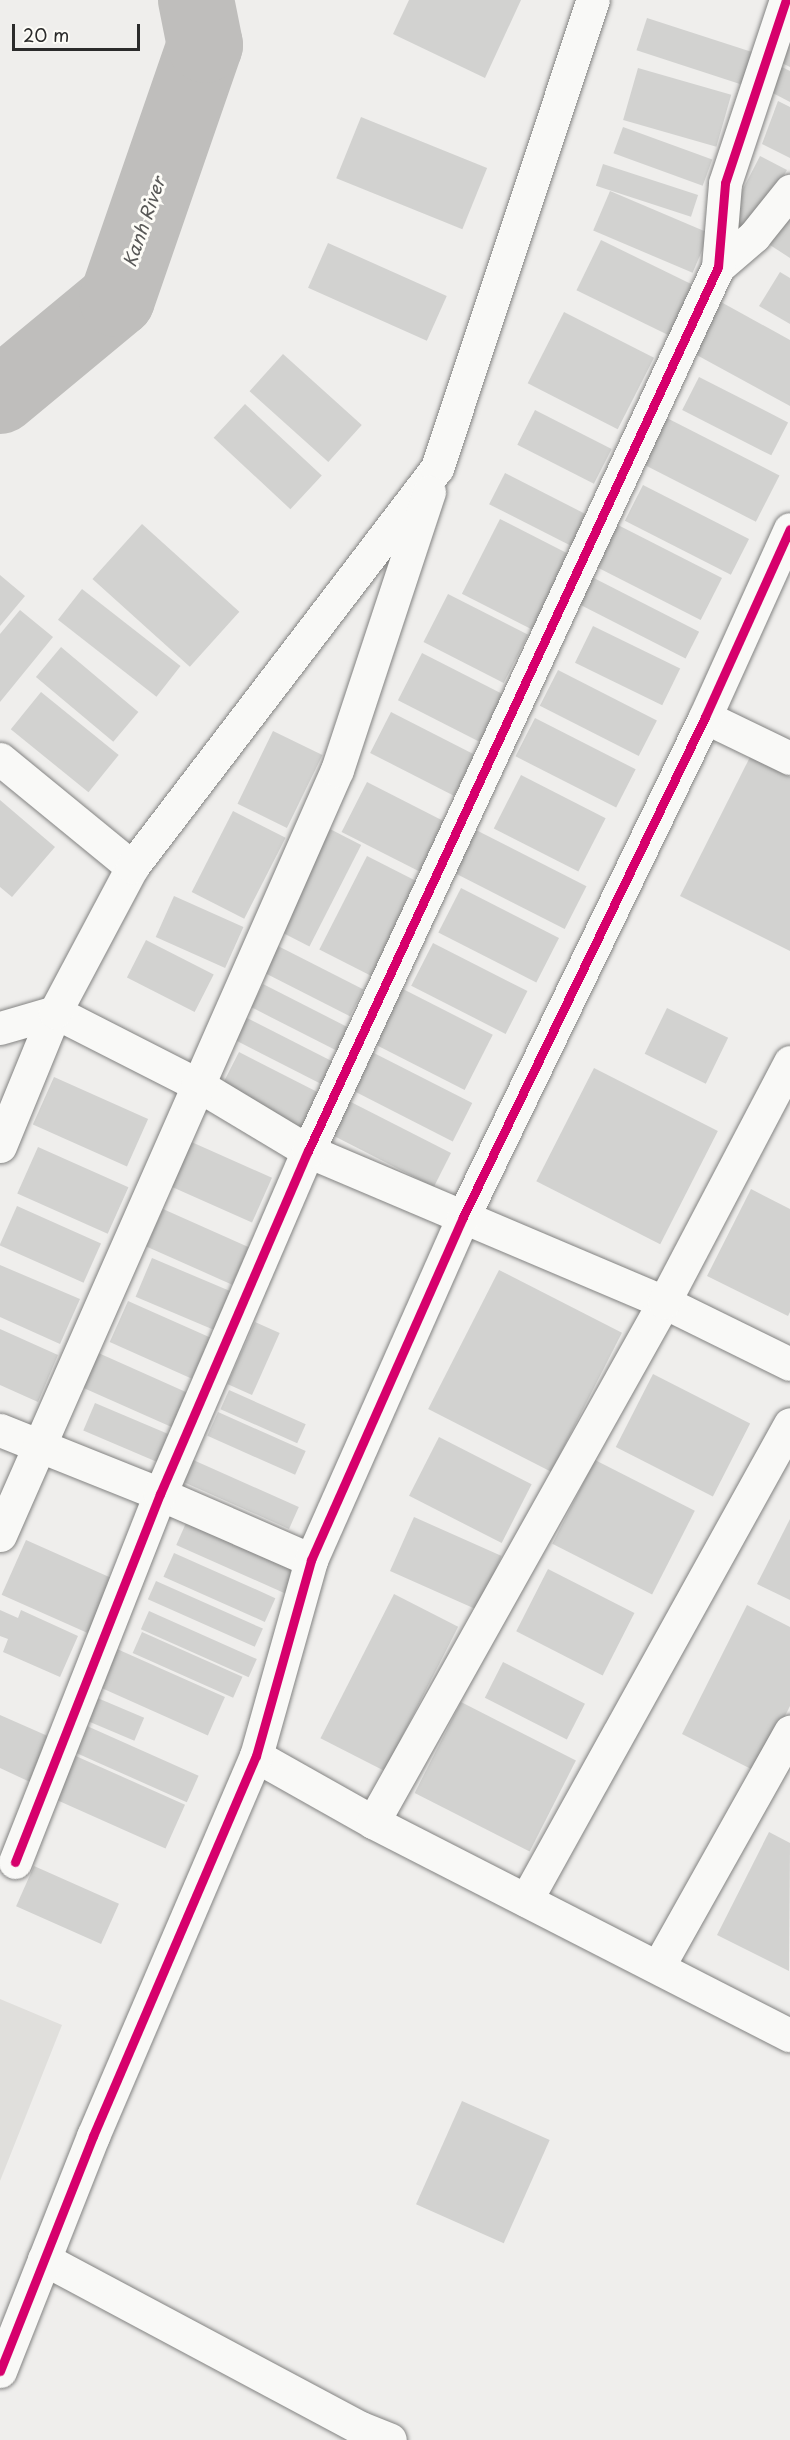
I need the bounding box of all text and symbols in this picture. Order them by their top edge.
scale bar [15,12,142,50]
text: 20 m [23,21,69,48]
water label: Kanh River [119,174,169,270]

